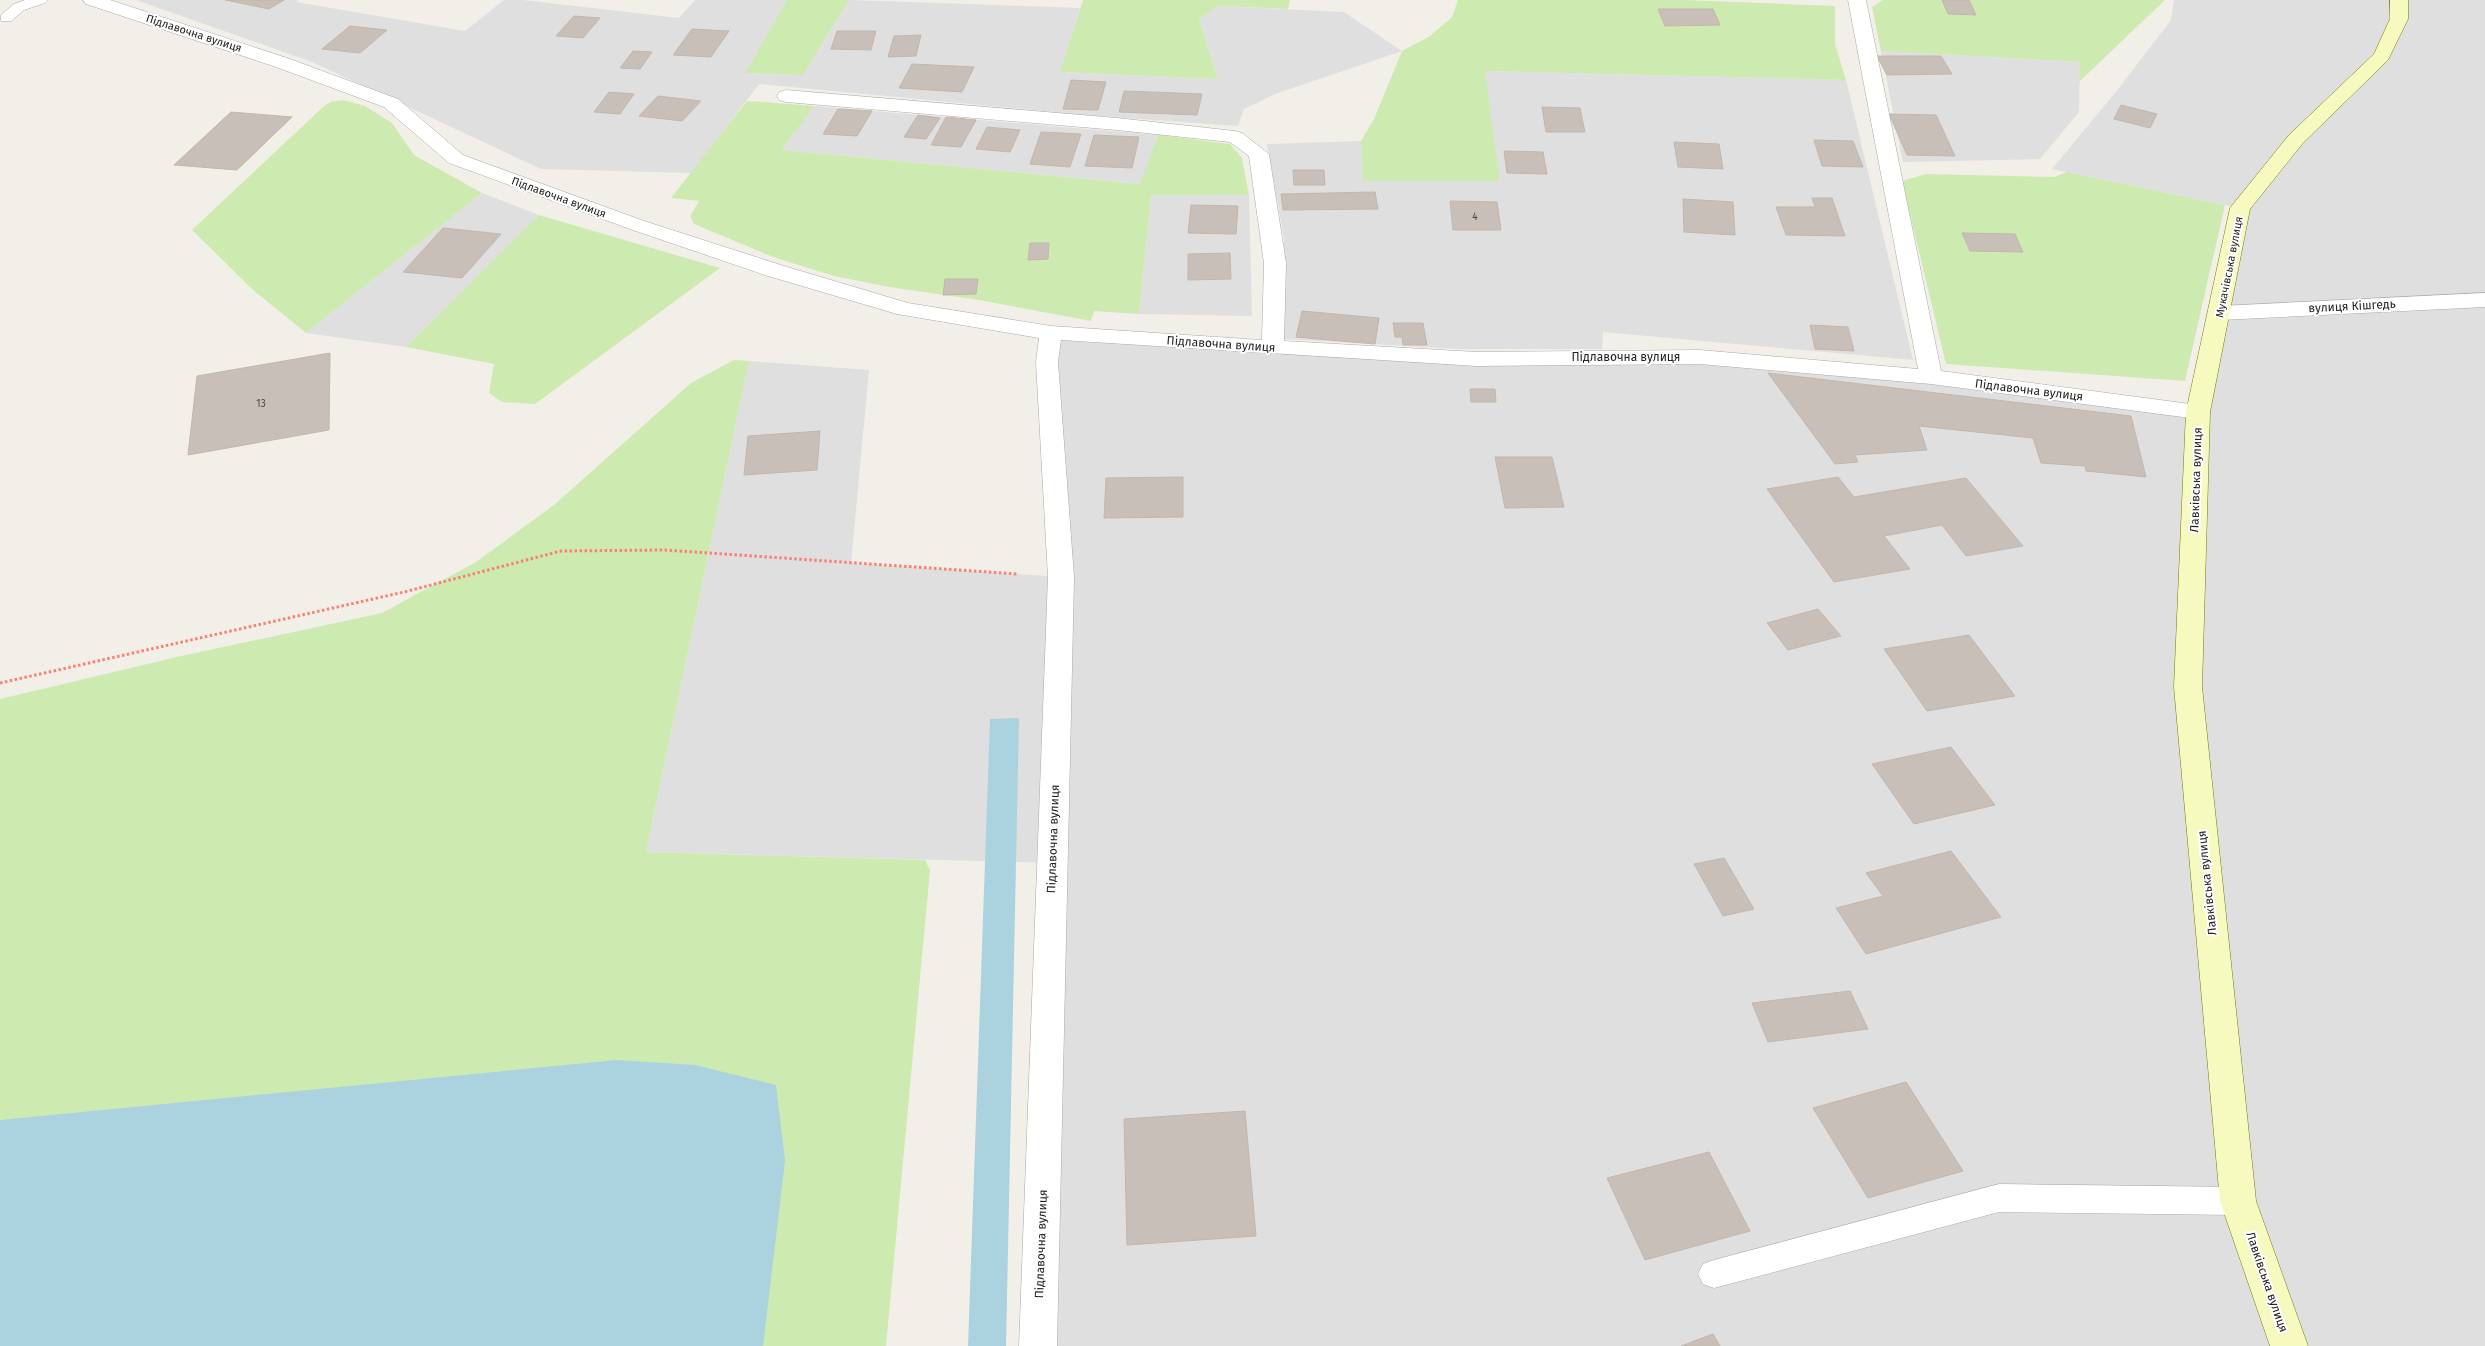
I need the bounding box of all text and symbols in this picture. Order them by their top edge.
street label: Підлавочна вулиця [144,12,243,55]
street label: Підлавочна вулиця [510,174,608,221]
house number: 4 [1472,211,1478,223]
street label: Мукачівська вулиця [2213,215,2246,319]
street label: вулиця Кішгедь [2308,297,2396,315]
street label: Підлавочна вулиця [1166,333,1276,355]
street label: Підлавочна вулиця [1572,350,1680,364]
street label: Підлавочна вулиця [1974,376,2084,404]
house number: 13 [256,398,266,410]
street label: Лавківська вулиця [2187,427,2205,533]
street label: Підлавочна вулиця [1044,784,1062,894]
street label: Лавківська вулиця [2195,830,2219,936]
street label: Підлавочна вулиця [1032,1189,1050,1299]
street label: Лавківська вулиця [2243,1230,2291,1334]

